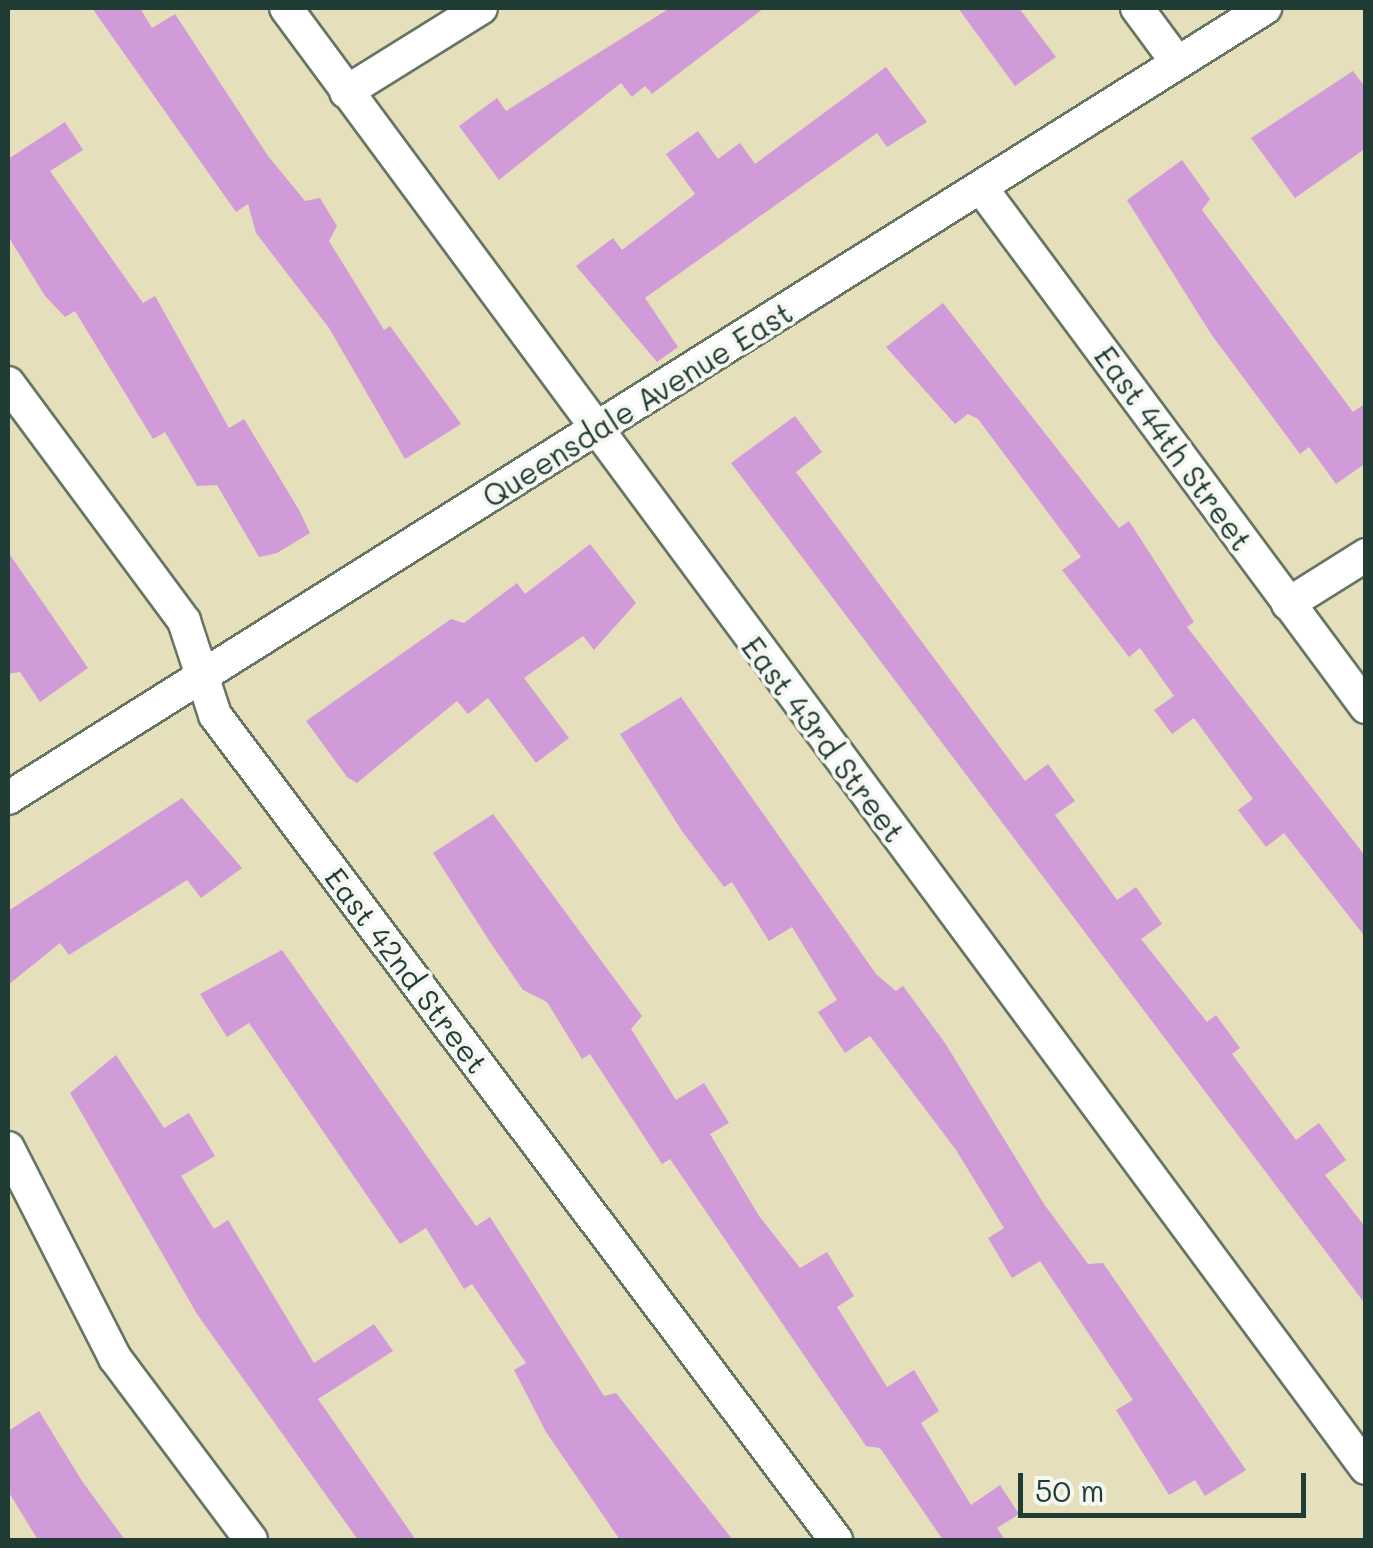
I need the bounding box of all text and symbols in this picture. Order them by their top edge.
street label: Queensdale Avenue East [475,294,799,514]
street label: East 44th Street [1088,339,1260,557]
street label: East 43rd Street [735,629,913,849]
street label: East 42nd Street [318,860,496,1080]
scale bar [1023,1453,1310,1515]
text: 50 m [1035,1470,1105,1510]

